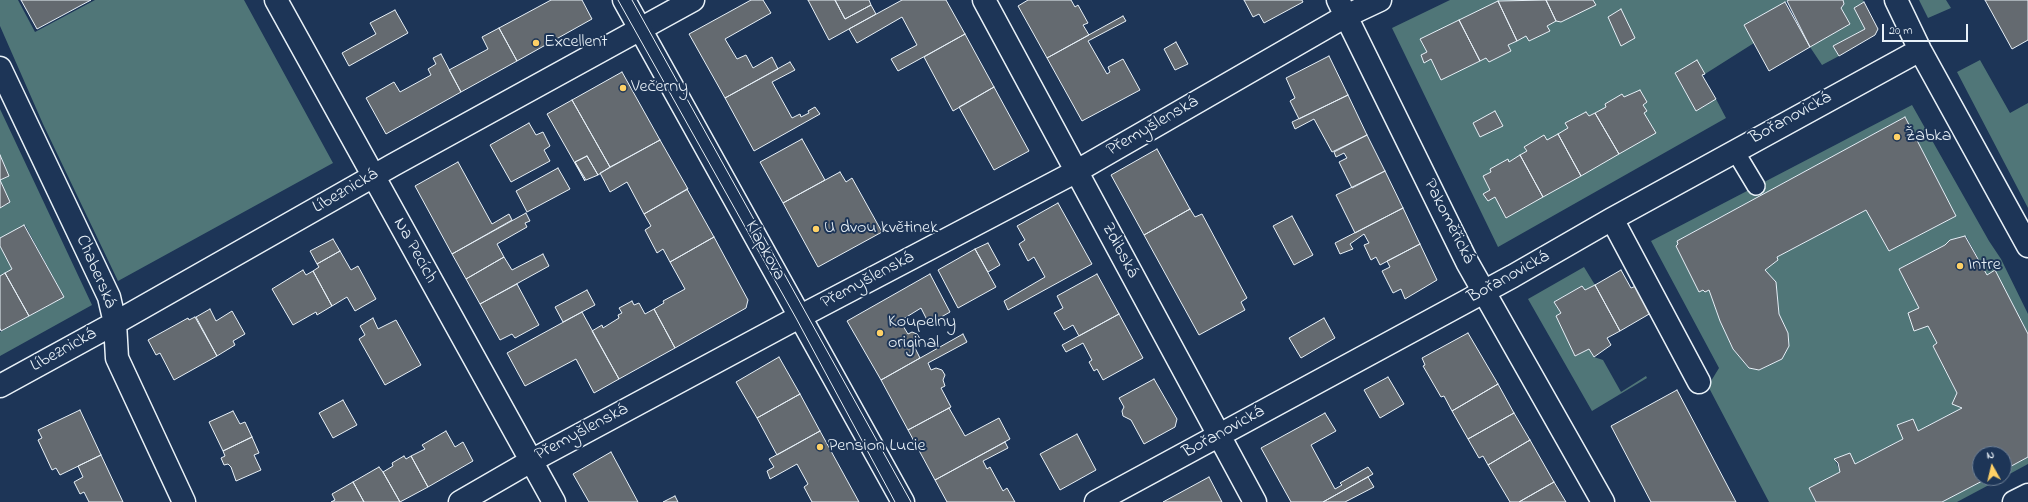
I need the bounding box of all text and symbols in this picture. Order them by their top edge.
scale bar [1884,16,1970,42]
text: 20 m [1889,22,1912,40]
place label: Excellent [544,32,608,54]
marker: Excellent [531,38,541,48]
place label: Večerny [631,77,688,99]
marker: Večerny [618,83,628,93]
street label: Bořanovická [1746,88,1836,150]
street label: Přemyšlenská [1103,92,1203,162]
place label: Žabka [1905,126,1952,148]
marker: Žabka [1892,132,1902,142]
street label: Líbeznická [309,165,383,219]
street label: Pakoměřická [1417,176,1479,268]
street label: Na Pecích [387,214,441,288]
street label: Klapkova [739,217,789,285]
place label: U dvou květinek [824,218,938,240]
street label: Zdibská [1096,220,1142,282]
marker: U dvou květinek [811,224,821,234]
street label: Chaberská [70,232,120,312]
street label: Přemyšlenská [818,247,918,315]
street label: Bořanovická [1464,247,1554,309]
place label: Intre [1968,255,2001,277]
marker: Intre [1955,261,1965,271]
place label: Koupelny original [888,312,956,354]
street label: Líbeznická [27,324,101,378]
marker: Koupelny original [875,328,885,338]
street label: Přemyšlenská [532,399,632,467]
street label: Bořanovická [1179,402,1269,464]
place label: Pension Lucie [828,436,926,458]
marker: Pension Lucie [815,442,825,452]
north arrow [1972,446,2012,486]
text: N [1986,447,1995,464]

